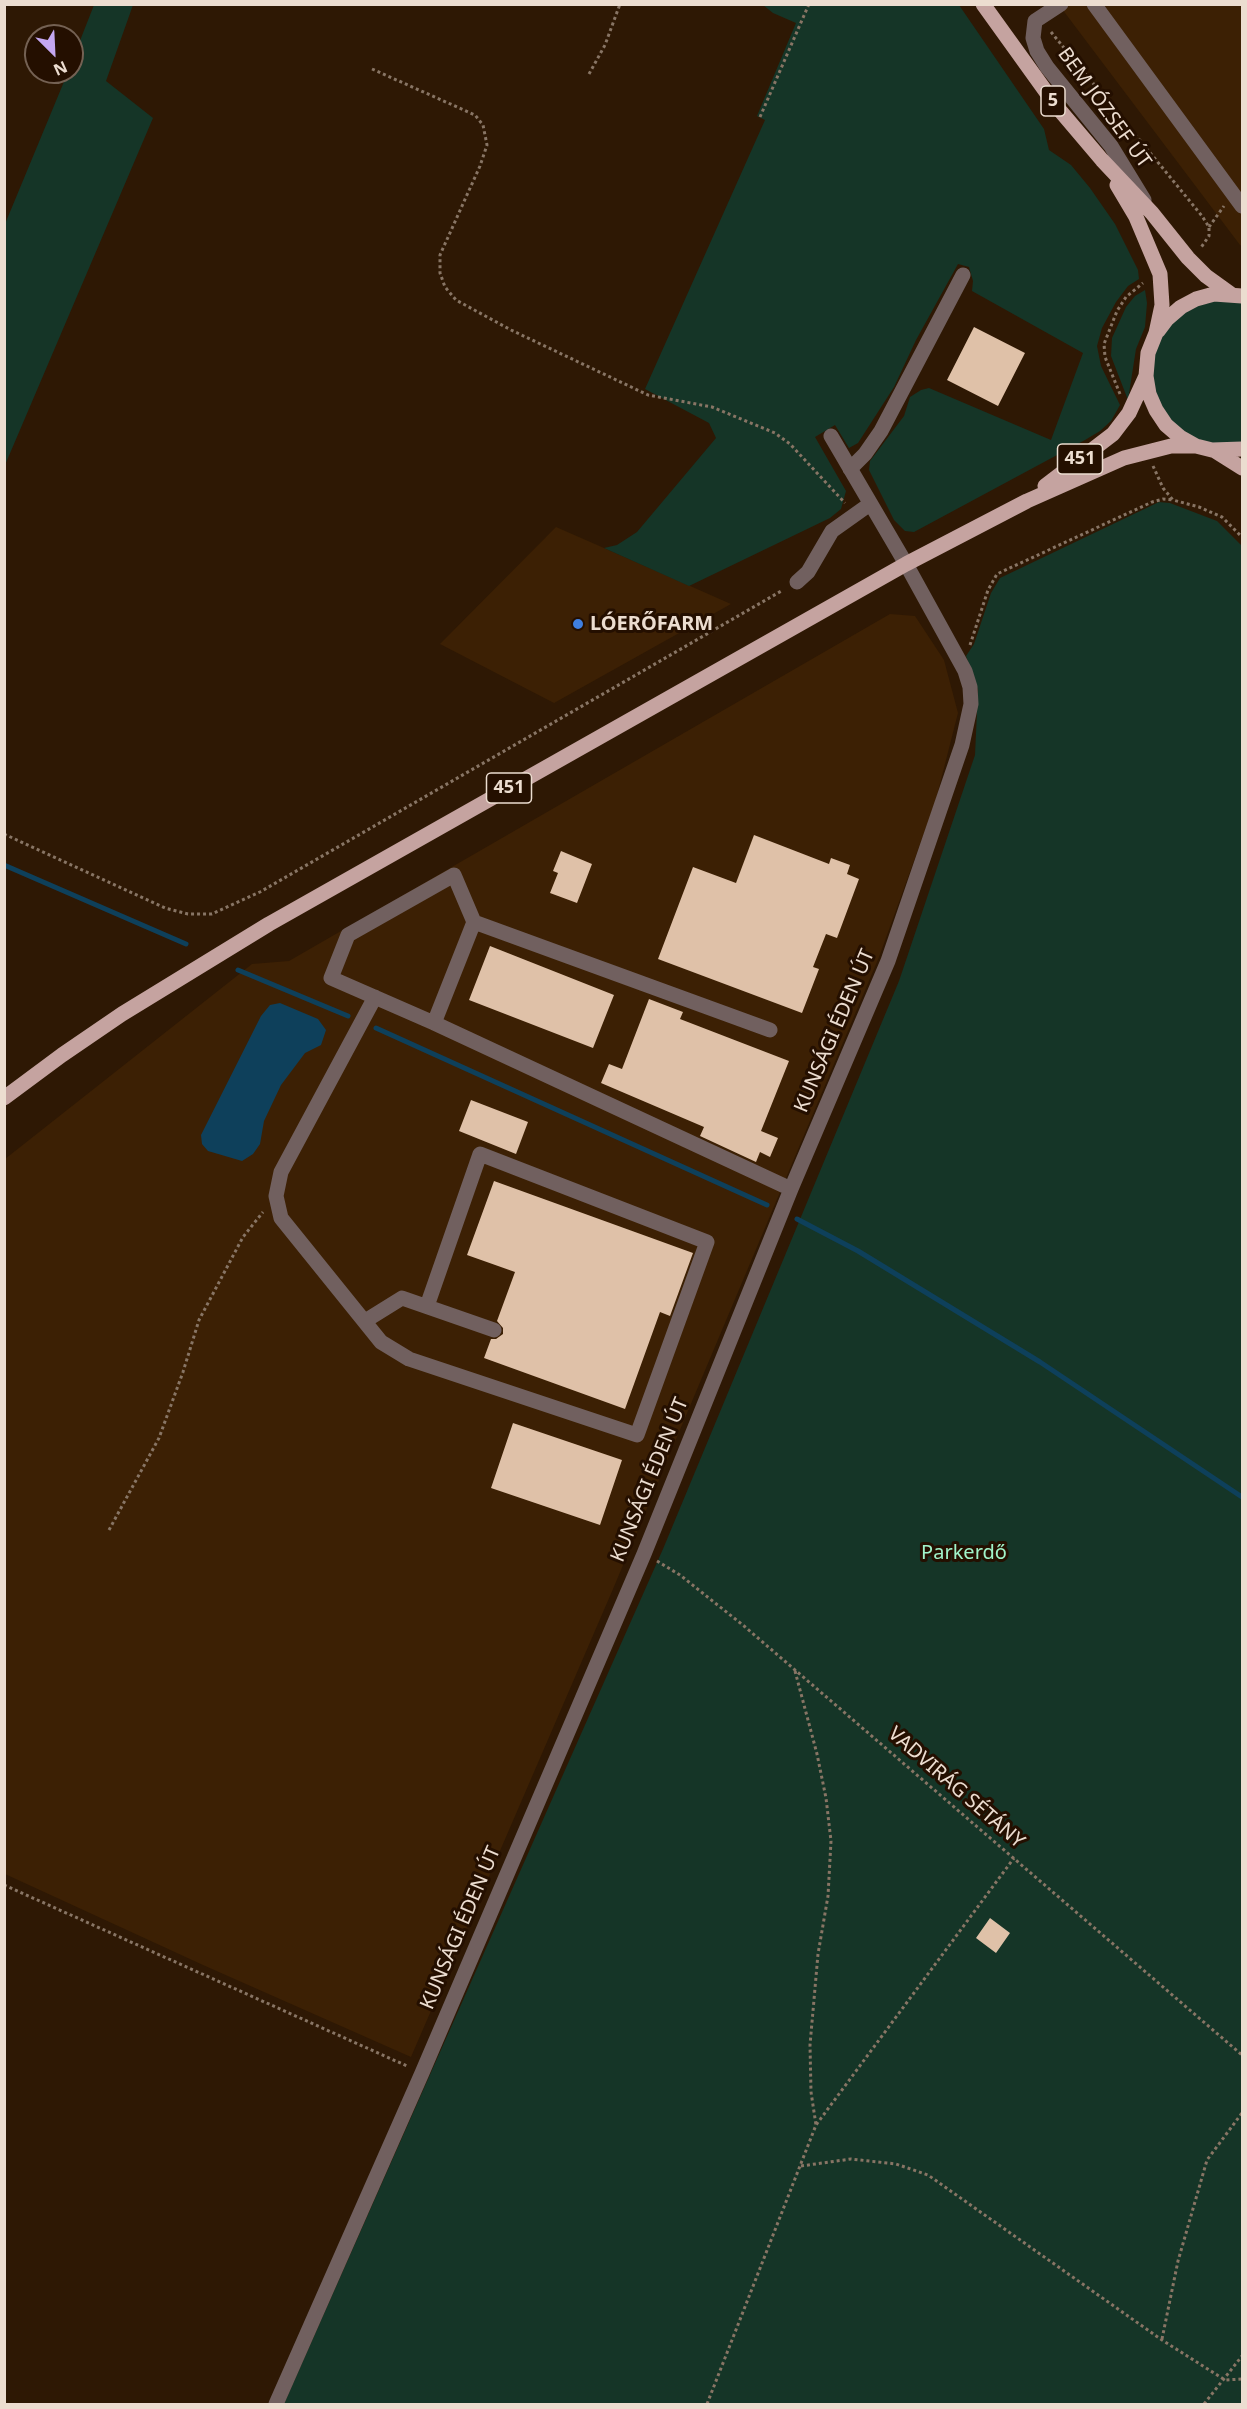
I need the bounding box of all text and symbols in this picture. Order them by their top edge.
north arrow [24,24,84,84]
street label: BEM JÓZSEF ÚT [1052,43,1156,173]
text: N [50,56,71,81]
road number: 5 [1041,86,1065,116]
road number: 451 [1058,444,1102,474]
place label: LÓERŐFARM [590,612,713,636]
marker: LÓERŐFARM [571,617,585,631]
road number: 451 [486,773,532,803]
street label: KUNSÁGI ÉDEN ÚT [790,946,880,1116]
street label: KUNSÁGI ÉDEN ÚT [606,1394,694,1566]
park label: Parkerdő [921,1541,1007,1565]
street label: VADVIRÁG SÉTÁNY [883,1722,1029,1854]
street label: KUNSÁGI ÉDEN ÚT [416,1843,506,2013]

